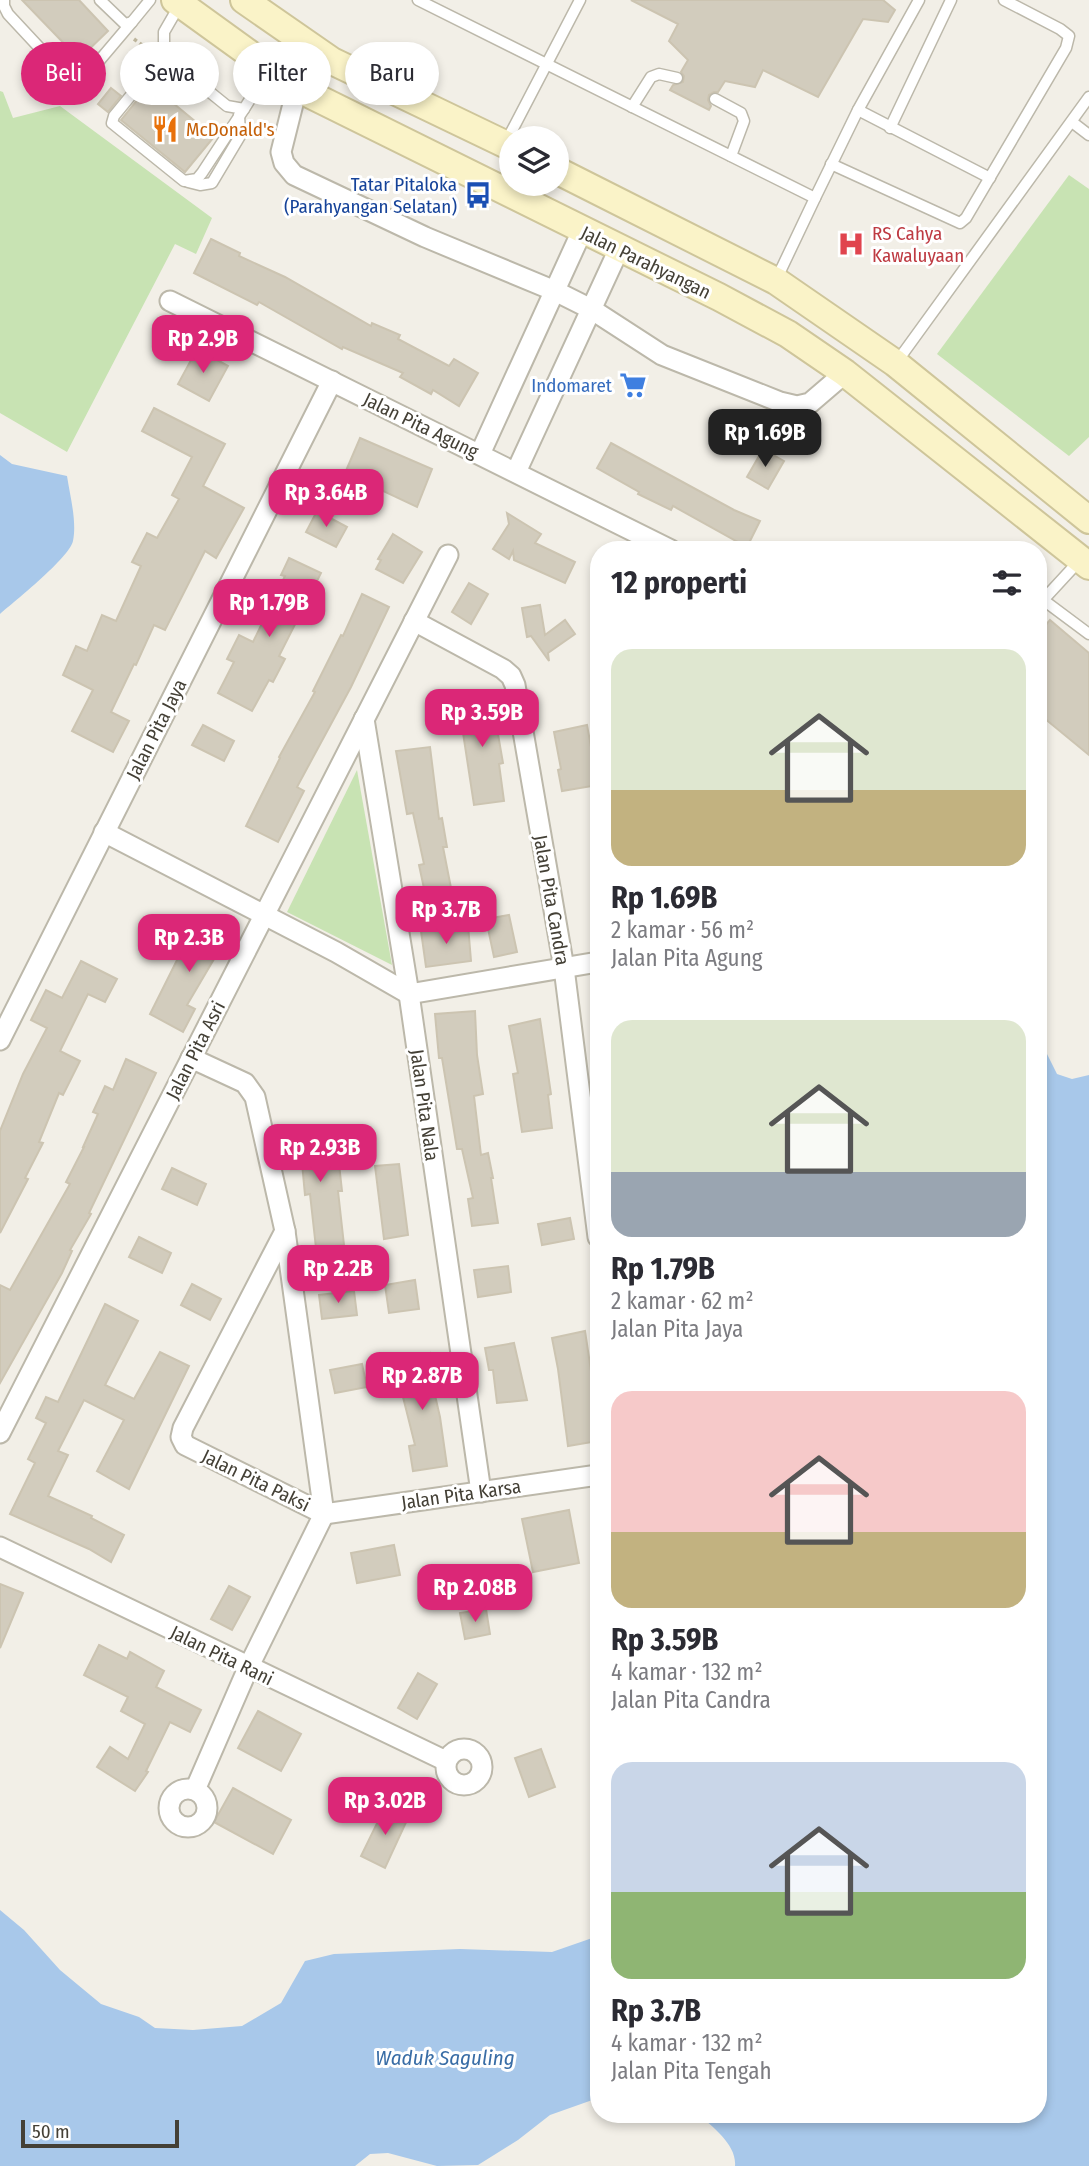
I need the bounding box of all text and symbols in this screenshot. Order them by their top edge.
chip: Beli [21,42,106,105]
chip: Sewa [120,42,219,105]
chip: Filter [233,42,331,105]
chip: Baru [345,42,439,105]
restaurant icon: McDonald's [150,114,180,144]
place label: McDonald's [186,118,275,141]
map controls [499,126,569,196]
button: layers [499,126,569,196]
place label: Tatar Pitaloka (Parahyangan Selatan) [284,173,457,218]
bus stop icon: Tatar Pitaloka (Parahyangan Selatan) [463,180,493,210]
street label: Jalan Parahyangan [577,221,715,304]
place label: RS Cahya Kawaluyaan [872,222,964,267]
hospital icon: RS Cahya Kawaluyaan [836,229,866,259]
pin: Rp 2.9B [138,316,268,375]
text: Rp 2.9B [168,324,238,352]
supermarket icon: Indomaret [618,370,648,400]
place label: Indomaret [531,374,613,397]
street label: Jalan Pita Agung [359,388,482,463]
pin: Rp 1.69B [693,410,837,469]
text: Rp 1.69B [724,418,806,446]
pin: Rp 3.64B [254,470,398,529]
text: Rp 3.64B [285,478,367,506]
icon: filters [988,564,1026,602]
text: 12 properti [611,565,747,601]
pin: Rp 1.79B [197,580,341,639]
text: Rp 1.79B [229,588,309,616]
street label: Jalan Pita Jaya [121,675,192,783]
pin: Rp 3.59B [410,690,554,749]
icon: home [756,695,882,821]
text: Rp 3.59B [441,698,523,726]
street label: Jalan Pita Candra [529,833,574,967]
text: Rp 1.69B [611,880,717,916]
pin: Rp 3.7B [381,886,511,946]
text: Rp 3.7B [412,895,481,923]
pin: Rp 2.3B [124,914,254,974]
text: 2 kamar · 56 m² [611,916,754,944]
text: Rp 2.3B [154,923,224,951]
text: Jalan Pita Agung [611,944,763,972]
street label: Jalan Pita Asri [161,997,230,1103]
street label: Jalan Pita Nala [405,1048,444,1162]
icon: home [756,1066,882,1192]
pin: Rp 2.93B [248,1124,392,1184]
text: Rp 2.93B [280,1133,360,1161]
pin: Rp 2.2B [273,1246,403,1305]
text: Rp 1.79B [611,1251,715,1287]
text: Rp 2.2B [303,1254,373,1282]
text: 2 kamar · 62 m² [611,1287,754,1315]
text: Jalan Pita Jaya [611,1315,743,1343]
pin: Rp 2.87B [350,1352,494,1412]
text: Rp 2.87B [382,1361,462,1389]
icon: home [756,1437,882,1563]
street label: Jalan Pita Paksi [198,1444,314,1517]
street label: Jalan Pita Karsa [400,1475,522,1514]
pin: Rp 2.08B [403,1564,547,1624]
text: Rp 2.08B [433,1573,517,1601]
street label: Jalan Pita Rani [166,1621,277,1690]
text: Rp 3.59B [611,1622,718,1658]
text: 4 kamar · 132 m² [611,1658,762,1686]
text: Jalan Pita Candra [611,1686,771,1714]
pin: Rp 3.02B [313,1778,457,1837]
text: Rp 3.02B [344,1786,426,1814]
icon: home [756,1808,882,1934]
text: Rp 3.7B [611,1993,701,2029]
text: 4 kamar · 132 m² [611,2029,762,2057]
water label: Waduk Saguling [375,2045,515,2071]
text: Jalan Pita Tengah [611,2057,772,2085]
scale bar [21,2117,178,2149]
text: 50 m [32,2120,70,2143]

